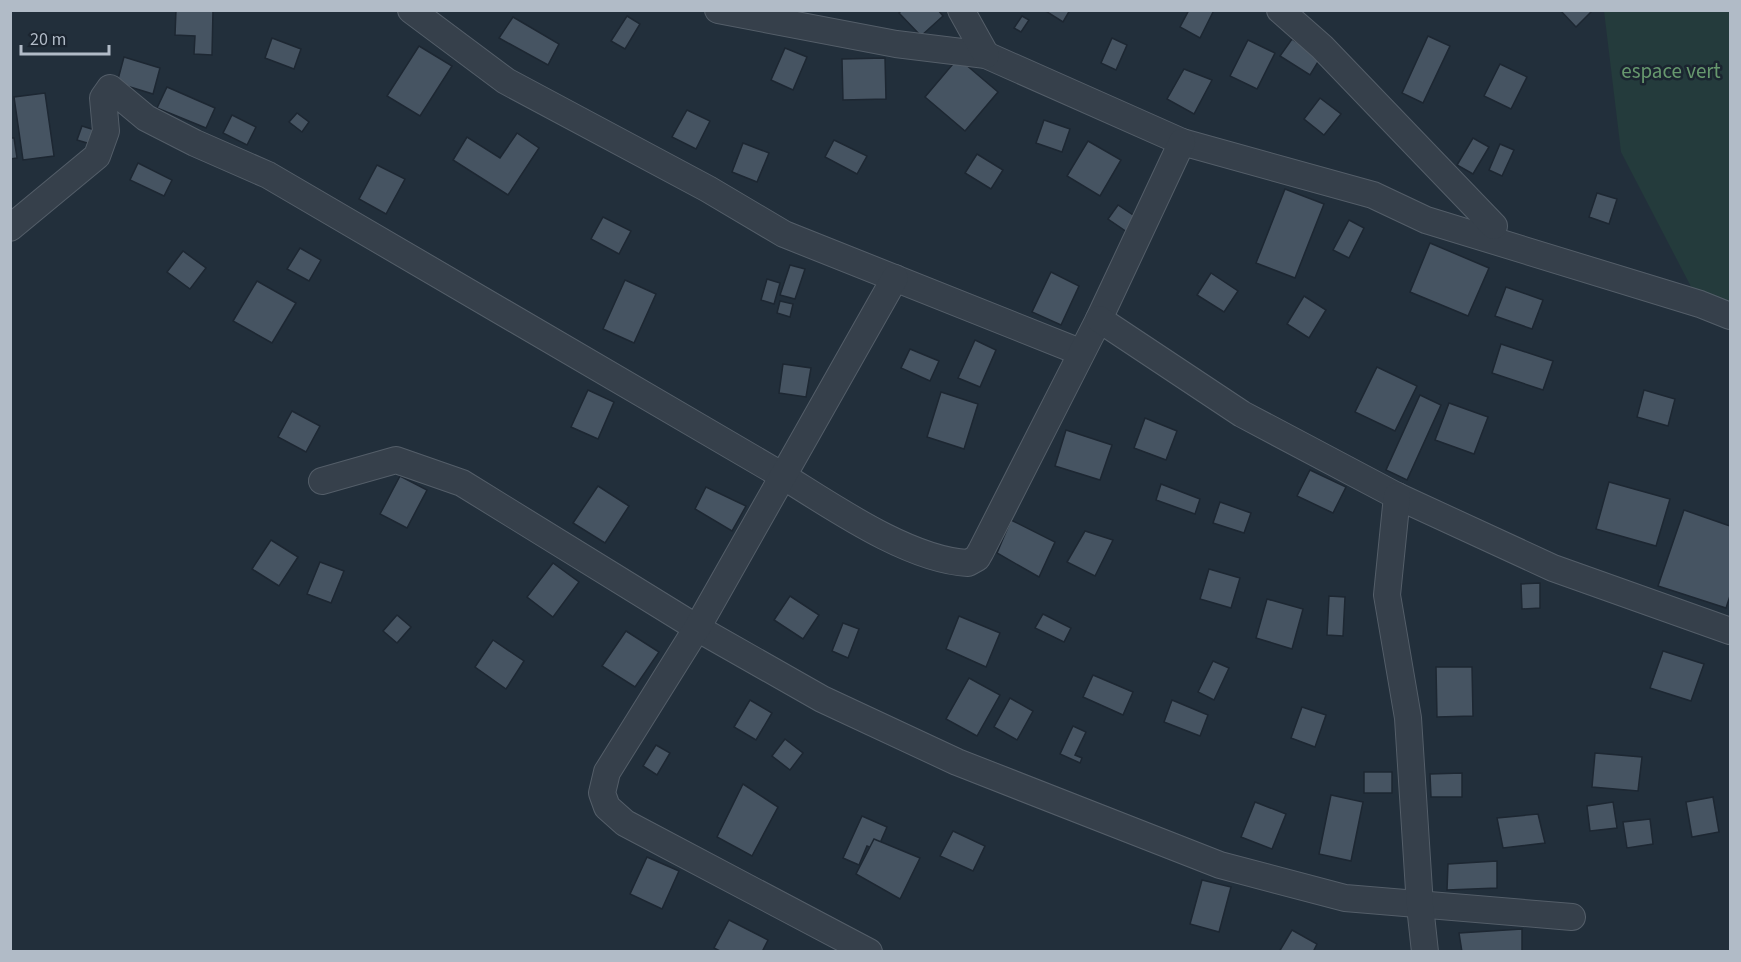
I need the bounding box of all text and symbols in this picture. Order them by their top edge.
scale bar [21,18,110,56]
text: 20 m [30,27,66,52]
park label: espace vert [1621,56,1721,86]

